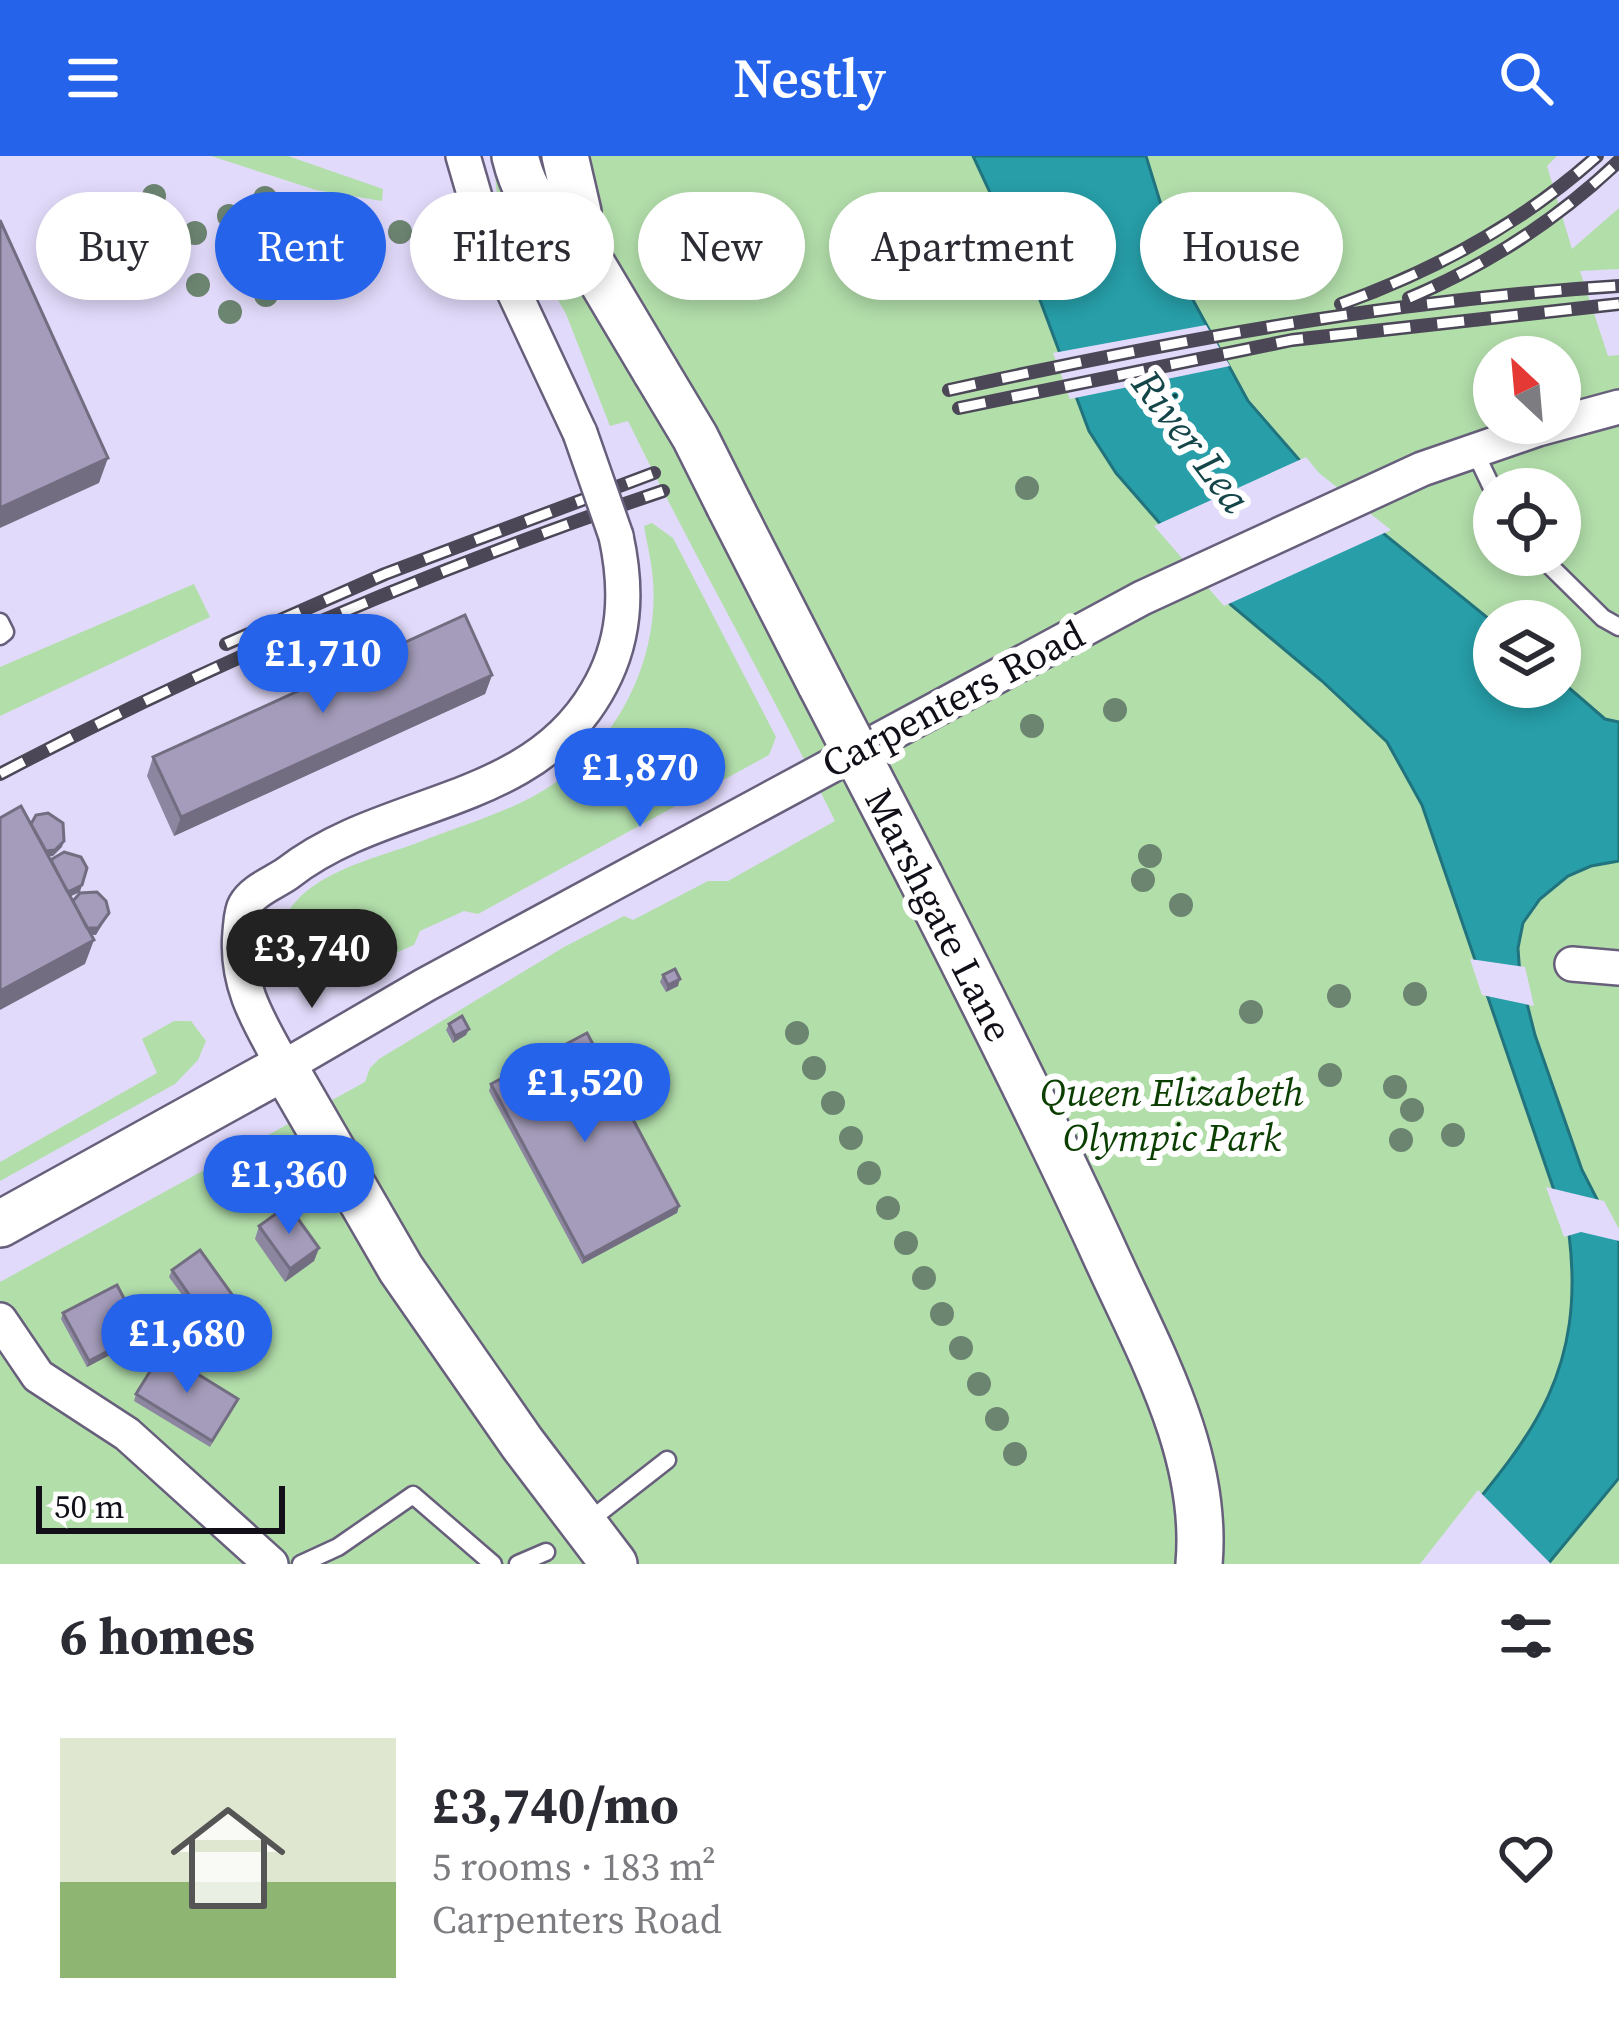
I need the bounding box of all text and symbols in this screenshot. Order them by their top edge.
text: Nestly [733,41,886,115]
icon: menu [60,45,126,111]
icon: search [1493,45,1559,111]
chip: Buy [36,192,191,300]
chip: Rent [215,192,386,300]
chip: Filters [410,192,614,300]
chip: New [638,192,805,300]
chip: Apartment [829,192,1116,300]
chip: House [1140,192,1343,300]
north arrow [1473,336,1581,444]
map controls [1473,336,1581,708]
water label: River Lea [1118,357,1265,525]
button: locate [1473,468,1581,576]
button: layers [1473,600,1581,708]
street label: Carpenters Road [813,608,1093,790]
pin: £1,710 [225,614,421,716]
text: £1,710 [264,626,382,679]
pin: £1,870 [542,728,738,830]
text: £1,870 [581,740,699,793]
street label: Marshgate Lane [852,779,1026,1051]
pin: £3,740 [214,909,410,1011]
text: £3,740 [253,921,371,974]
pin: £1,520 [487,1043,683,1145]
text: £1,520 [526,1055,644,1108]
park label: Queen Elizabeth Olympic Park [1040,1066,1304,1164]
pin: £1,360 [191,1135,387,1237]
text: £1,360 [230,1147,348,1200]
pin: £1,680 [89,1294,285,1396]
text: £1,680 [128,1306,246,1359]
scale bar [36,1480,285,1533]
text: 50 m [54,1484,124,1529]
text: 6 homes [60,1601,255,1671]
icon: filters [1493,1603,1559,1669]
text: £3,740/mo [432,1770,679,1840]
icon: home [156,1786,300,1930]
icon: heart [1493,1825,1559,1891]
text: 5 rooms · 183 m² [432,1840,716,1893]
text: Carpenters Road [432,1893,722,1946]

